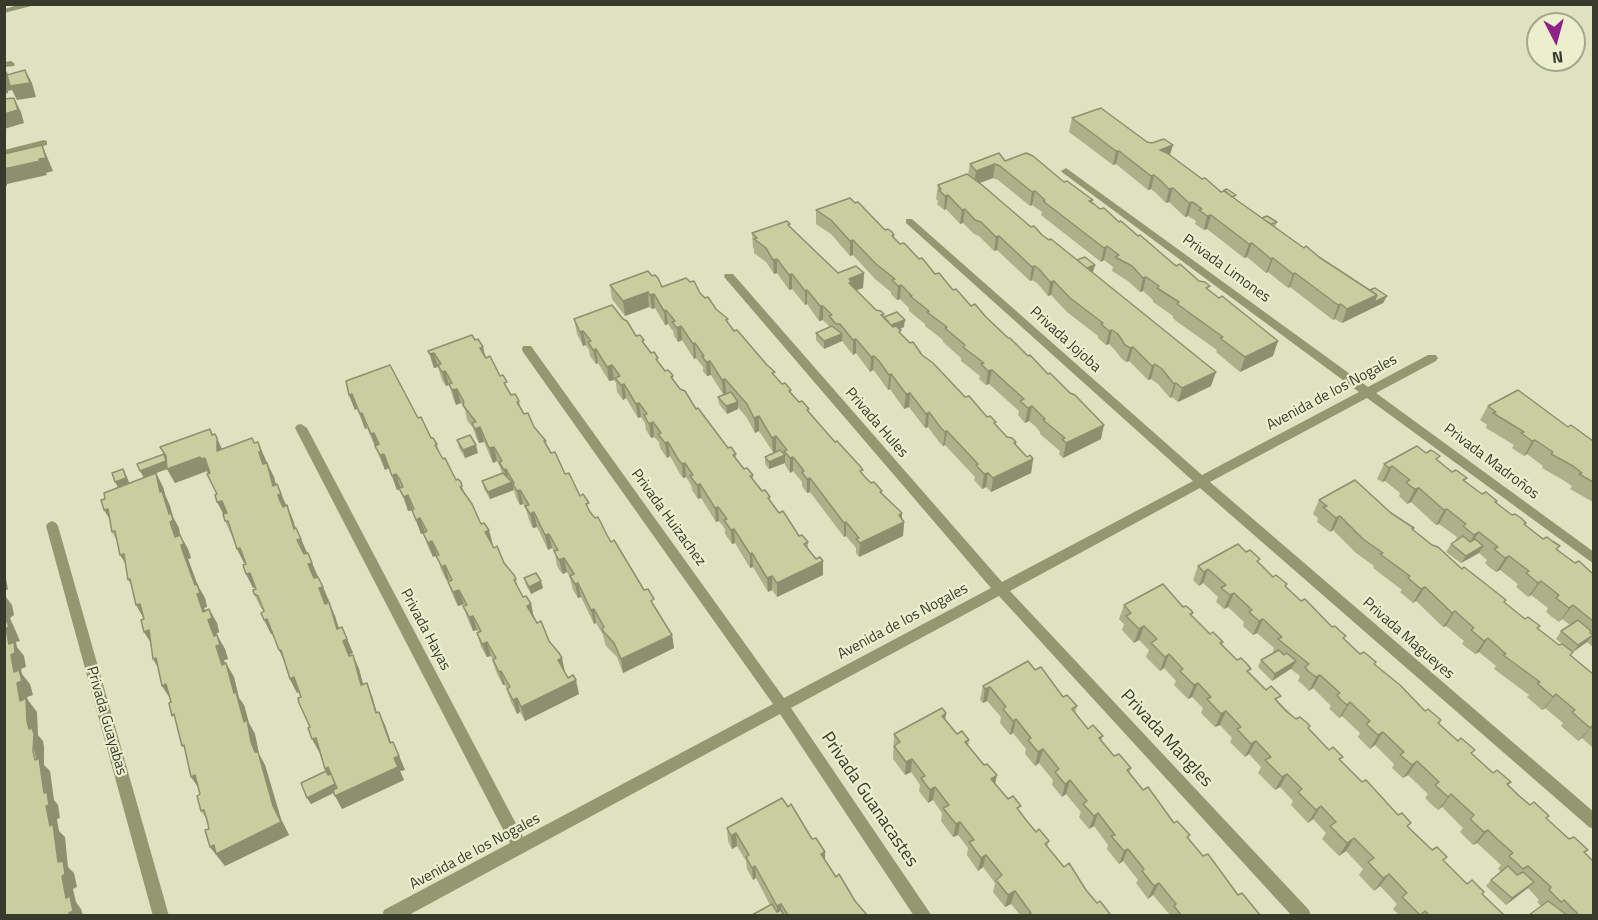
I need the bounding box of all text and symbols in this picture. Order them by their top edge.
north arrow [1526,12,1586,72]
text: N [1551,45,1564,70]
street label: Privada Limones [1179,231,1273,307]
street label: Privada Jojoba [1026,303,1104,377]
street label: Avenida de los Nogales [1264,351,1400,435]
street label: Privada Hules [841,384,911,462]
street label: Privada Madroños [1440,420,1542,504]
street label: Privada Huizachez [627,466,709,570]
street label: Avenida de los Nogales [835,580,971,664]
street label: Privada Hayas [396,586,454,674]
street label: Privada Magueyes [1358,594,1458,684]
street label: Privada Guayabas [82,665,130,777]
street label: Privada Mangles [1115,686,1217,792]
street label: Privada Guanacastes [816,728,922,872]
street label: Avenida de los Nogales [407,810,543,894]

